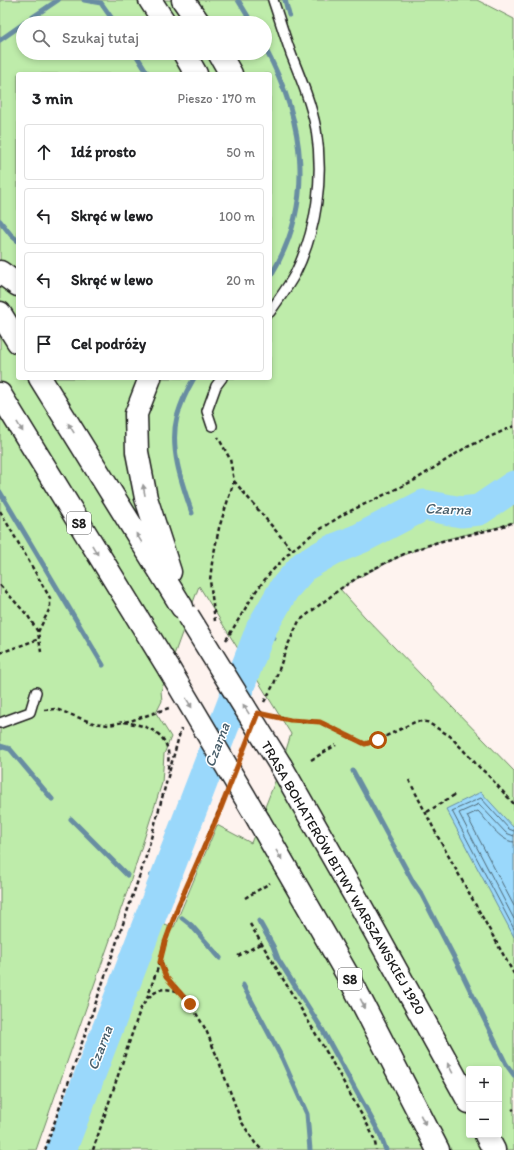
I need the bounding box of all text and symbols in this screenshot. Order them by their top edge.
search box [16,16,272,60]
icon: search [30,27,52,49]
text: Szukaj tutaj [62,29,139,47]
text: 3 min [32,88,73,108]
text: Pieszo · 170 m [177,91,256,106]
icon: ahead [33,141,55,163]
text: Idź prosto [71,143,136,161]
text: 50 m [226,145,255,160]
icon: left [33,205,55,227]
text: Skręć w lewo [71,207,153,225]
text: 100 m [219,209,255,224]
icon: left [33,269,55,291]
text: Skręć w lewo [71,271,153,289]
text: 20 m [226,273,255,288]
icon: arrive [33,333,55,355]
text: Cel podróży [71,335,146,353]
one-way arrow [17,421,24,433]
one-way arrow [67,423,75,433]
one-way arrow [141,484,147,496]
water label: Czarna [425,499,472,519]
road number: S8 [67,512,91,534]
one-way arrow [136,532,143,544]
one-way arrow [92,544,99,556]
one-way arrow [185,697,192,709]
one-way arrow [242,703,249,715]
water label: Czarna [200,720,234,770]
route start [369,731,387,749]
street label: TRASA BOHATERÓW BITWY WARSZAWSKIEJ 1920 [257,738,429,1018]
one-way arrow [275,849,282,861]
road number: S8 [338,968,362,990]
route end [181,995,199,1013]
one-way arrow [360,999,367,1010]
water label: Czarna [83,1023,117,1073]
one-way arrow [447,1062,454,1074]
map controls [466,1066,502,1138]
button: + [466,1066,502,1102]
button: − [466,1102,502,1138]
one-way arrow [420,1114,426,1126]

